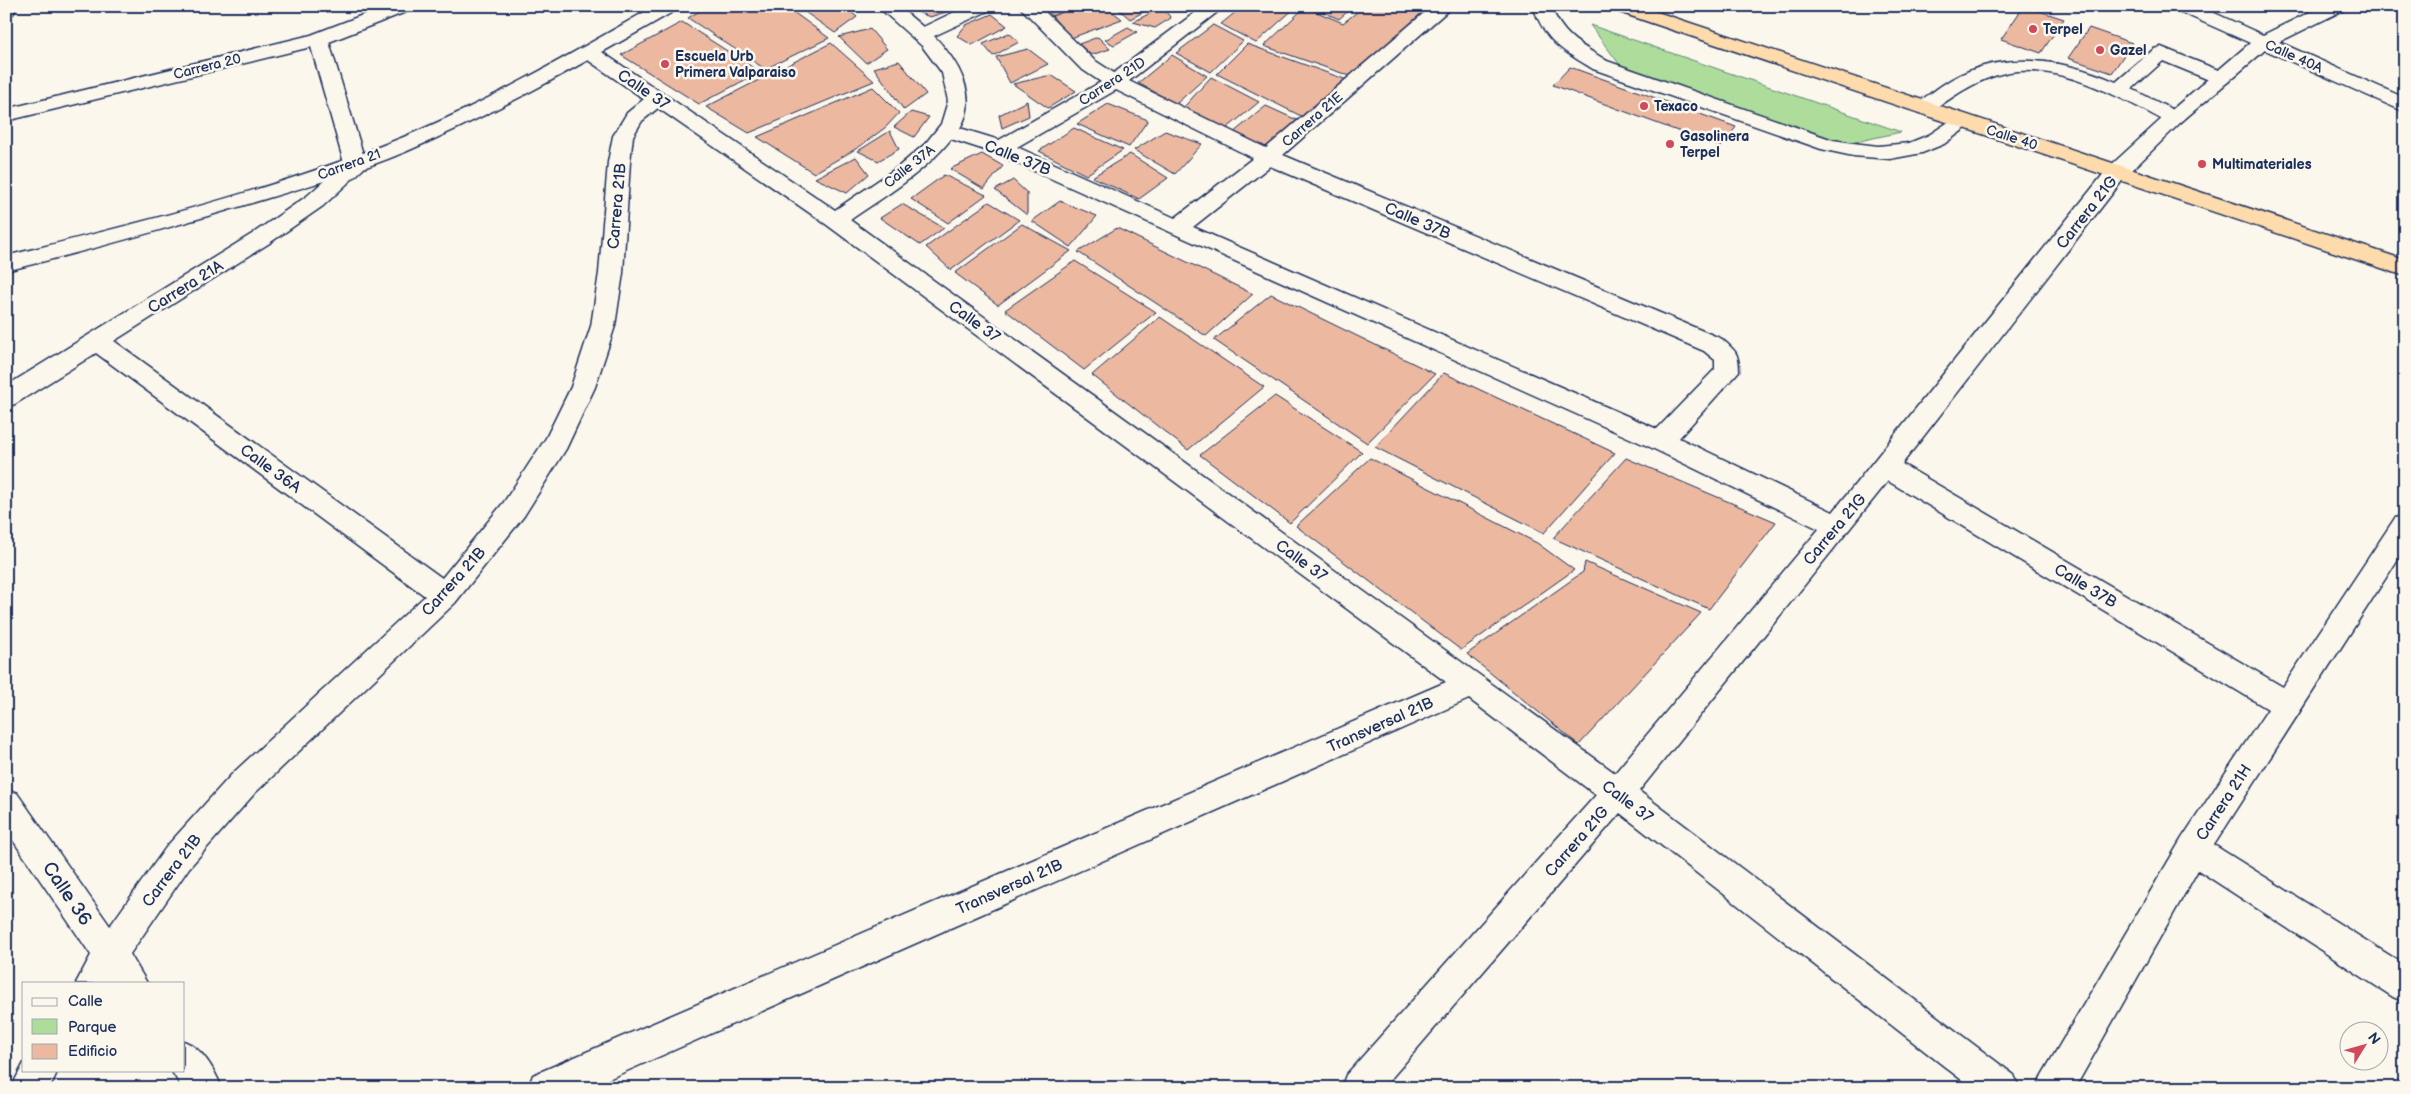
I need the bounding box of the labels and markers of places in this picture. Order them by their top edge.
place label: Terpel [2043,21,2083,38]
marker: Terpel [2027,23,2039,35]
place label: Gazel [2110,42,2146,59]
marker: Gazel [2094,44,2106,56]
place label: Escuela Urb Primera Valparaiso [675,48,796,81]
marker: Escuela Urb Primera Valparaiso [659,58,671,70]
place label: Texaco [1654,98,1698,115]
marker: Texaco [1638,100,1650,112]
place label: Gasolinera Terpel [1680,128,1749,161]
marker: Gasolinera Terpel [1664,138,1676,150]
place label: Multimateriales [2212,156,2312,173]
marker: Multimateriales [2196,158,2208,170]

